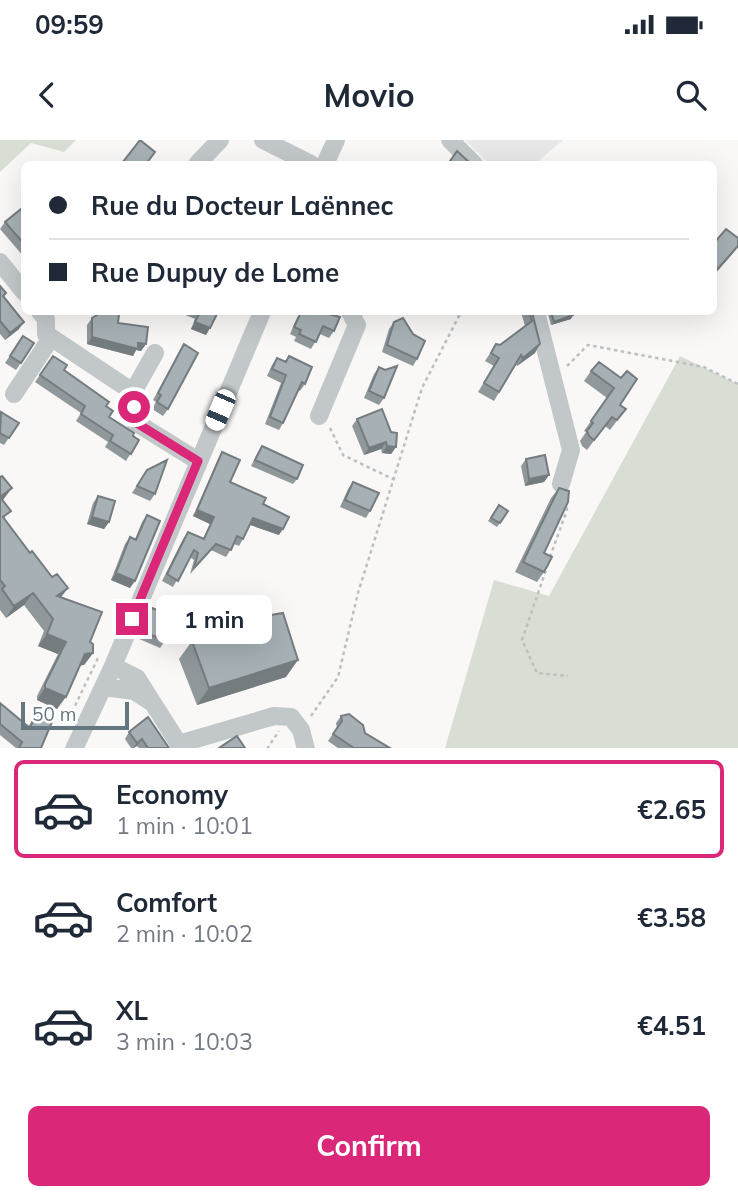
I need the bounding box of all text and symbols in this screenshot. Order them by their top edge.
text: 09:59 [35,8,104,41]
text: Movio [323,75,415,115]
icon: back [28,76,66,114]
icon: search [672,76,710,114]
text: Rue du Docteur Laënnec [91,189,394,222]
text: Rue Dupuy de Lome [91,256,339,289]
car [203,387,238,433]
route start [118,391,150,423]
callout: 1 min [156,594,272,644]
route end [116,603,148,635]
text: 1 min [184,605,244,634]
scale bar [21,699,130,731]
text: 50 m [32,702,76,726]
icon: car [32,778,95,841]
text: Economy [116,778,228,811]
text: €2.65 [637,793,706,826]
text: 1 min · 10:01 [116,811,253,840]
icon: car [32,886,95,949]
text: Comfort [116,886,217,919]
text: €3.58 [637,901,706,934]
text: 2 min · 10:02 [116,919,253,948]
icon: car [32,994,95,1057]
text: XL [116,994,148,1027]
text: €4.51 [637,1009,706,1042]
text: 3 min · 10:03 [116,1027,253,1056]
button: Confirm [28,1106,710,1186]

